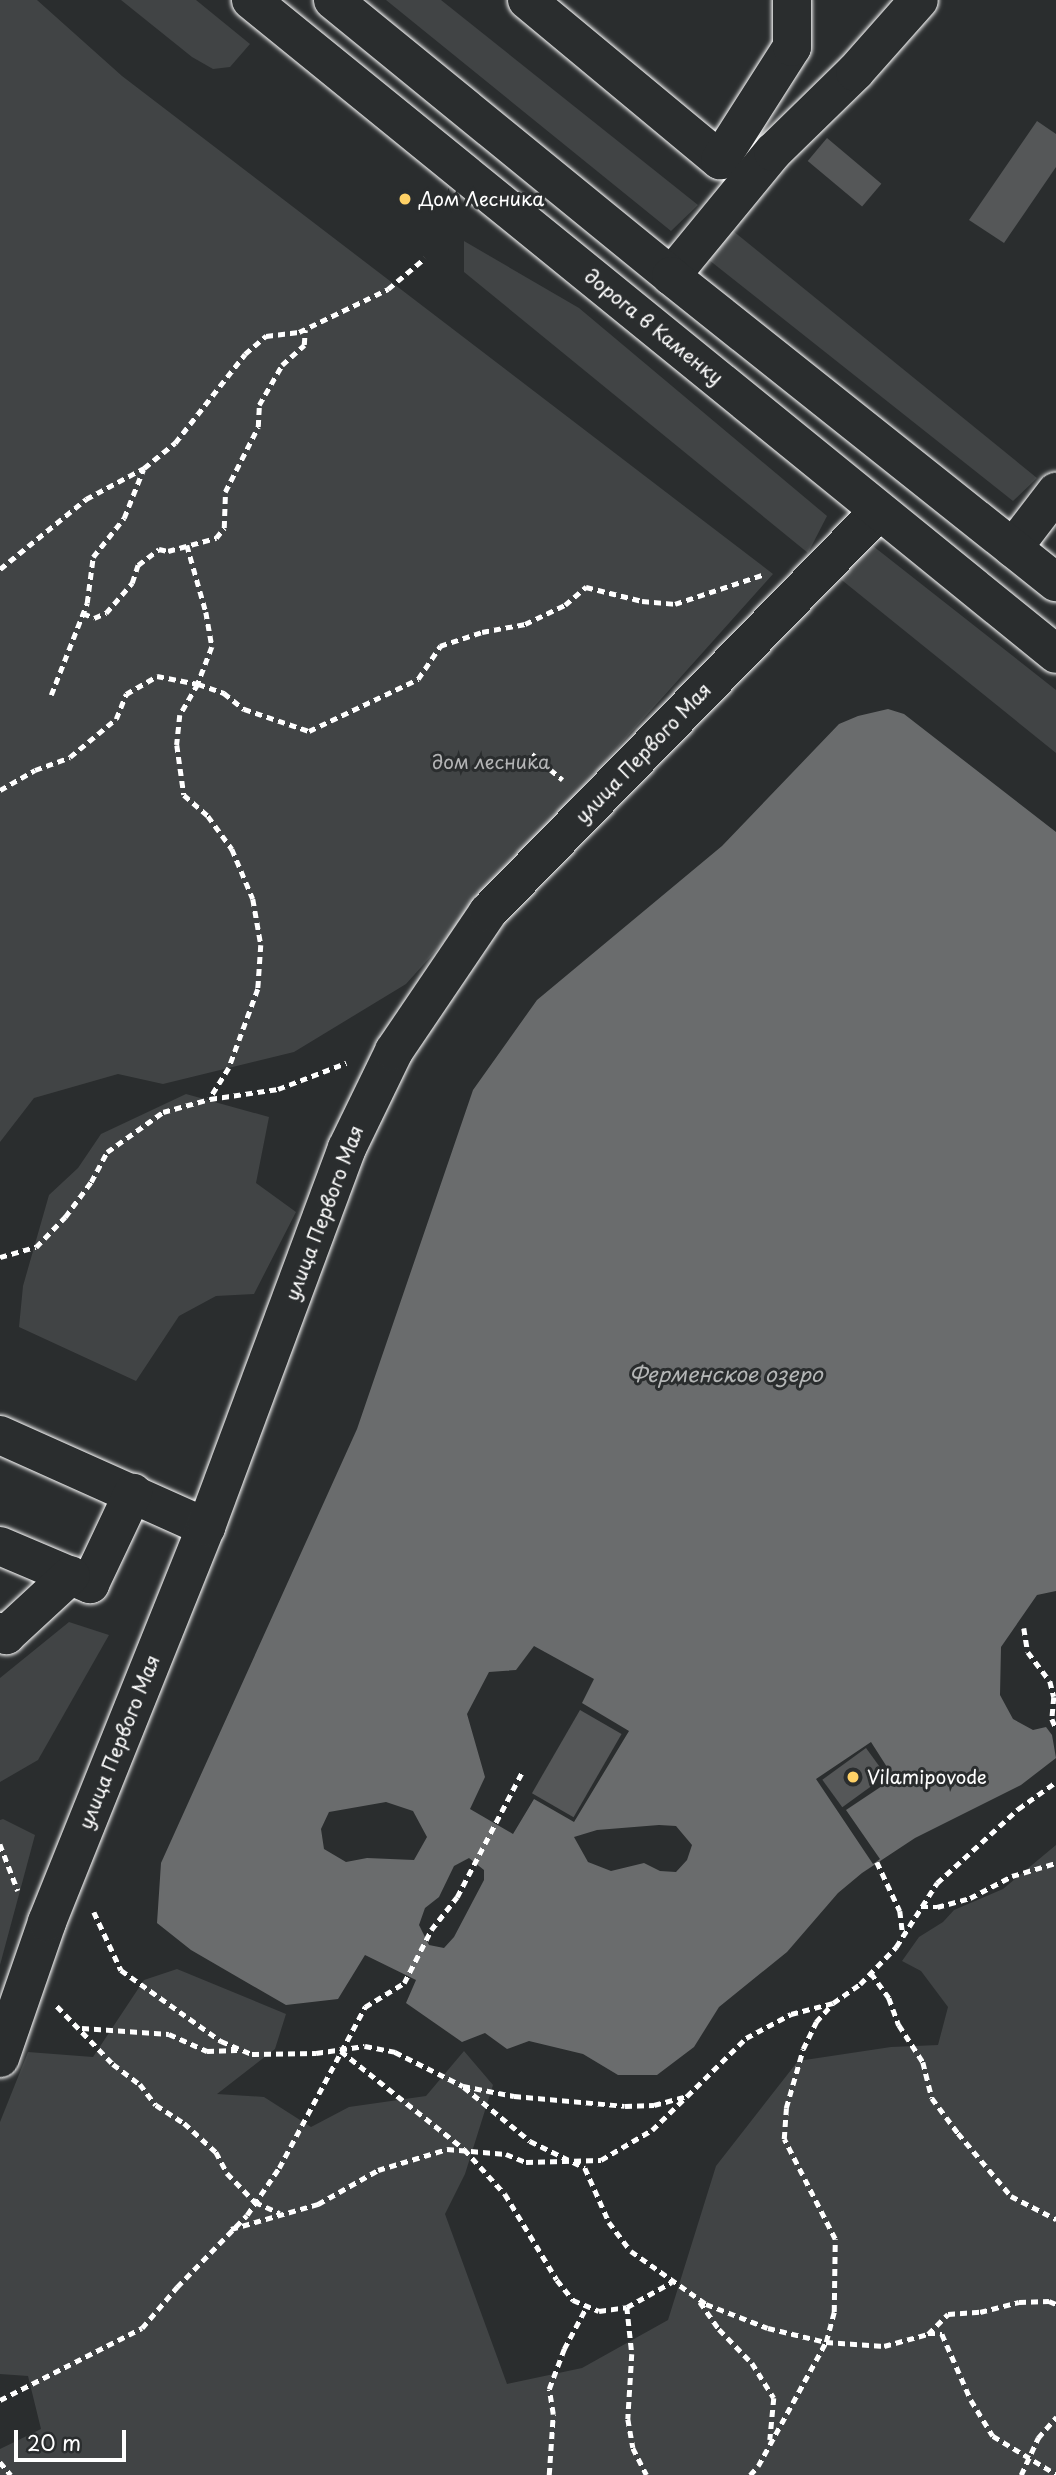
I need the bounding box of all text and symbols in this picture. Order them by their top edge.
place label: Дом Лесника [419,188,545,210]
marker: Дом Лесника [397,191,413,207]
street label: дорога в Каменку [580,264,728,390]
street label: улица Первого Мая [570,678,716,828]
park label: дом лесника [431,751,551,773]
street label: улица Первого Мая [280,1122,368,1304]
water label: Ферменское озеро [629,1360,823,1386]
street label: улица Первого Мая [73,1651,165,1833]
place label: Vilamipovode [867,1766,987,1788]
marker: Vilamipovode [845,1769,861,1785]
scale bar [18,2416,130,2460]
text: 20 m [27,2426,81,2458]

